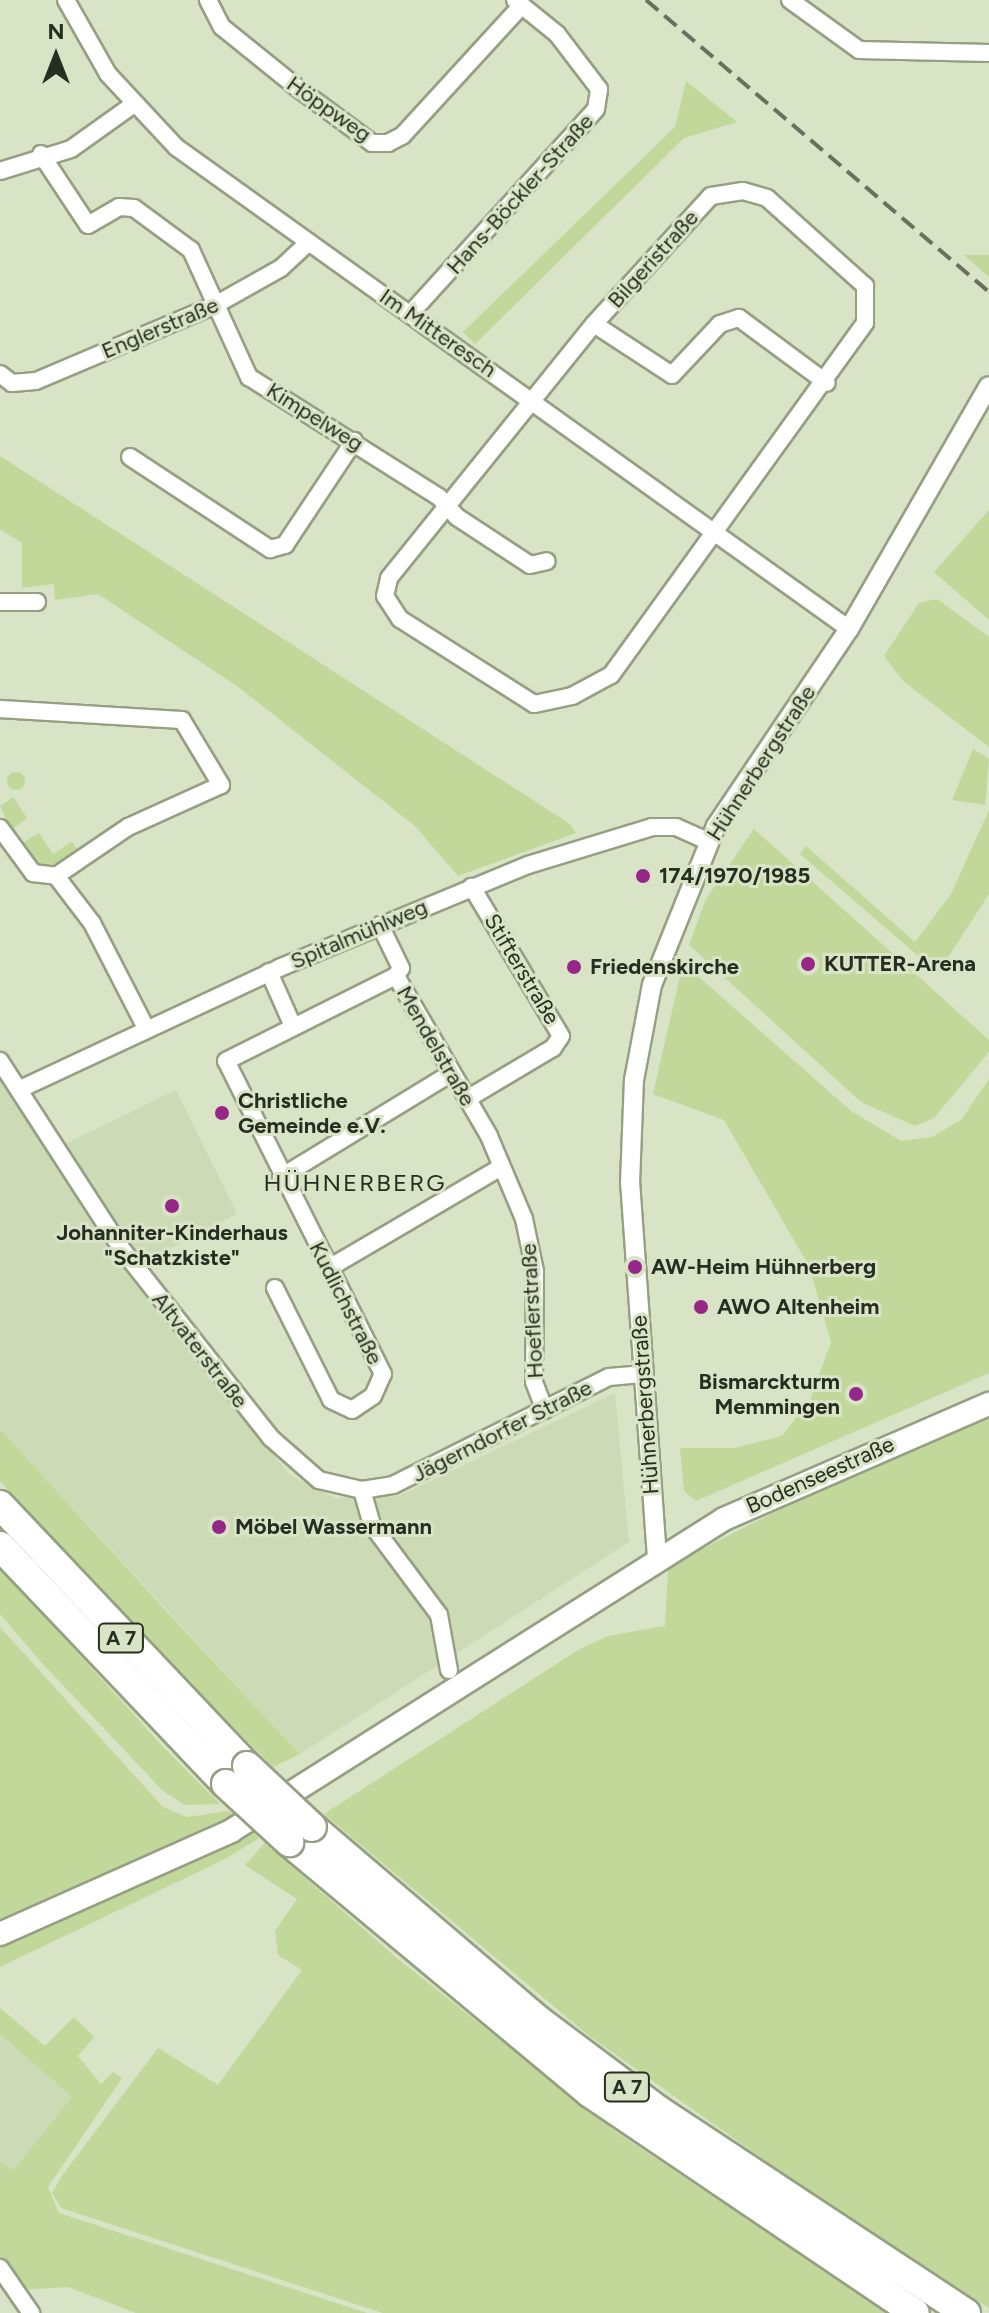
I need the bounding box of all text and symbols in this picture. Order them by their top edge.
north arrow [16,16,96,96]
text: N [47,18,65,45]
street label: Höppweg [282,70,376,148]
street label: Hans-Böckler-Straße [441,108,599,280]
street label: Bilgeristraße [602,205,704,313]
street label: Im Mitteresch [375,283,501,383]
street label: Englerstraße [98,292,222,364]
street label: Kimpelweg [262,377,368,457]
street label: Hühnerbergstraße [701,680,821,846]
place label: 174/1970/1985 [659,863,810,889]
marker: 174/1970/1985 [634,867,652,885]
street label: Spitalmühlweg [287,893,431,975]
street label: Stifterstraße [479,909,565,1029]
place label: KUTTER-Arena [824,951,976,977]
place label: Friedenskirche [590,954,739,980]
marker: KUTTER-Arena [799,955,817,973]
marker: Friedenskirche [565,958,583,976]
street label: Mendelstraße [391,981,481,1111]
place label: Christliche Gemeinde e.V. [238,1087,386,1138]
marker: Christliche Gemeinde e.V. [213,1104,231,1122]
district label: HÜHNERBERG [264,1169,446,1197]
marker: Johanniter-Kinderhaus "Schatzkiste" [163,1197,181,1215]
place label: Johanniter-Kinderhaus "Schatzkiste" [56,1219,288,1270]
street label: Kudlichstraße [304,1237,388,1369]
street label: Hoeflerstraße [515,1243,549,1379]
place label: AW-Heim Hühnerberg [651,1254,876,1280]
marker: AW-Heim Hühnerberg [626,1258,644,1276]
street label: Altvaterstraße [147,1287,253,1413]
place label: AWO Altenheim [717,1294,880,1320]
marker: AWO Altenheim [692,1298,710,1316]
street label: Hühnerbergstraße [626,1314,664,1496]
place label: Bismarckturm Memmingen [699,1368,840,1420]
street label: Jägerndorfer Straße [408,1374,596,1488]
marker: Bismarckturm Memmingen [847,1385,865,1403]
street label: Bodenseestraße [742,1431,898,1519]
place label: Möbel Wassermann [235,1514,432,1540]
marker: Möbel Wassermann [210,1518,228,1536]
road number: A 7 [97,1622,145,1654]
road number: A 7 [603,2071,651,2103]

